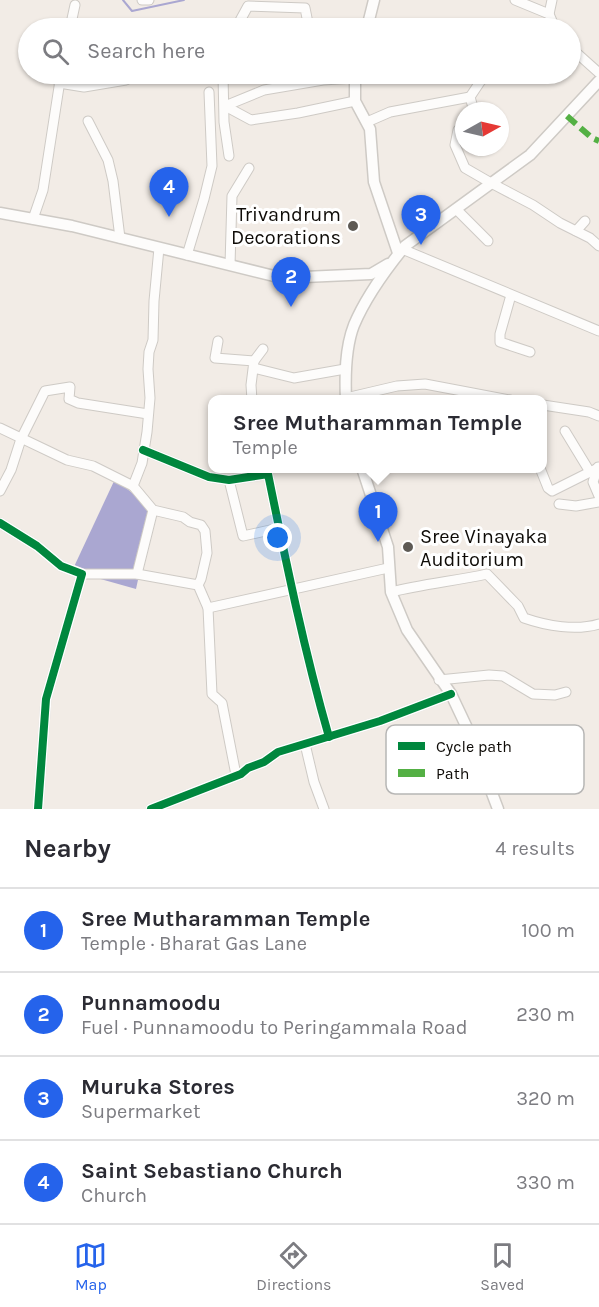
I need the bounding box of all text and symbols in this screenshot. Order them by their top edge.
search box [18,18,581,84]
icon: search [39,35,72,68]
text: Search here [87,38,205,64]
north arrow [455,102,509,156]
pin: 4 [150,168,188,217]
pin: 3 [402,196,440,245]
place label: Trivandrum Decorations [231,203,341,249]
marker: Trivandrum Decorations [346,219,360,233]
pin: 2 [272,258,310,307]
popup [208,395,547,473]
text: Sree Mutharamman Temple [233,410,522,436]
text: Temple [233,436,298,459]
pin: 1 [358,492,398,542]
your location [263,523,292,552]
place label: Sree Vinayaka Auditorium [420,525,548,571]
marker: Sree Vinayaka Auditorium [401,540,415,554]
legend [386,725,584,794]
text: Cycle path [436,737,512,756]
text: Path [436,764,469,783]
text: Nearby [24,833,111,864]
text: 4 results [495,837,575,860]
text: Sree Mutharamman Temple [81,906,370,932]
text: 1 [40,919,47,942]
text: 100 m [521,919,575,942]
text: Temple · Bharat Gas Lane [81,932,307,955]
text: Punnamoodu [81,990,221,1016]
text: 2 [37,1003,50,1026]
text: 230 m [516,1003,575,1026]
text: Fuel · Punnamoodu to Peringammala Road [81,1016,468,1039]
text: Muruka Stores [81,1074,235,1100]
text: 3 [37,1087,50,1110]
text: 320 m [516,1087,575,1110]
text: Supermarket [81,1100,200,1123]
text: Saint Sebastiano Church [81,1158,343,1184]
text: 4 [38,1171,49,1194]
text: 330 m [516,1171,575,1194]
text: Church [81,1184,147,1207]
tab: Map [74,1239,107,1294]
tab: Directions [256,1239,331,1294]
tab: Saved [480,1239,525,1294]

